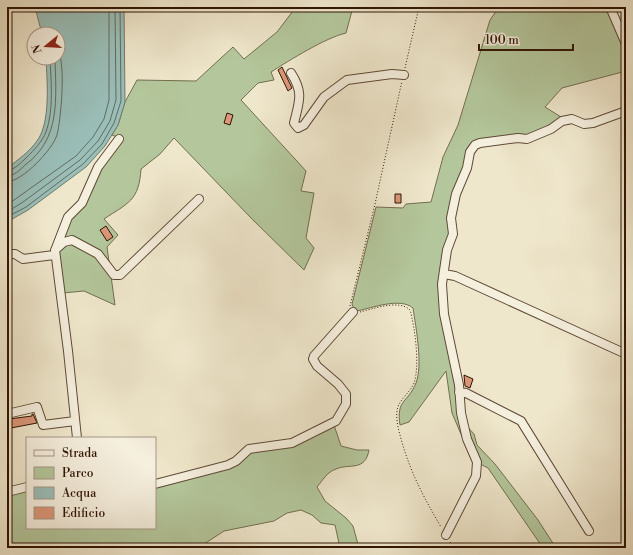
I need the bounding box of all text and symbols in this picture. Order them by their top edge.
north arrow [26,26,66,66]
scale bar [479,26,573,52]
text: 100 m [485,33,519,48]
text: N [29,42,45,55]
legend [26,437,156,529]
text: Strada [62,446,98,461]
text: Parco [62,466,94,481]
text: Acqua [61,486,97,501]
text: Edificio [62,506,105,521]

